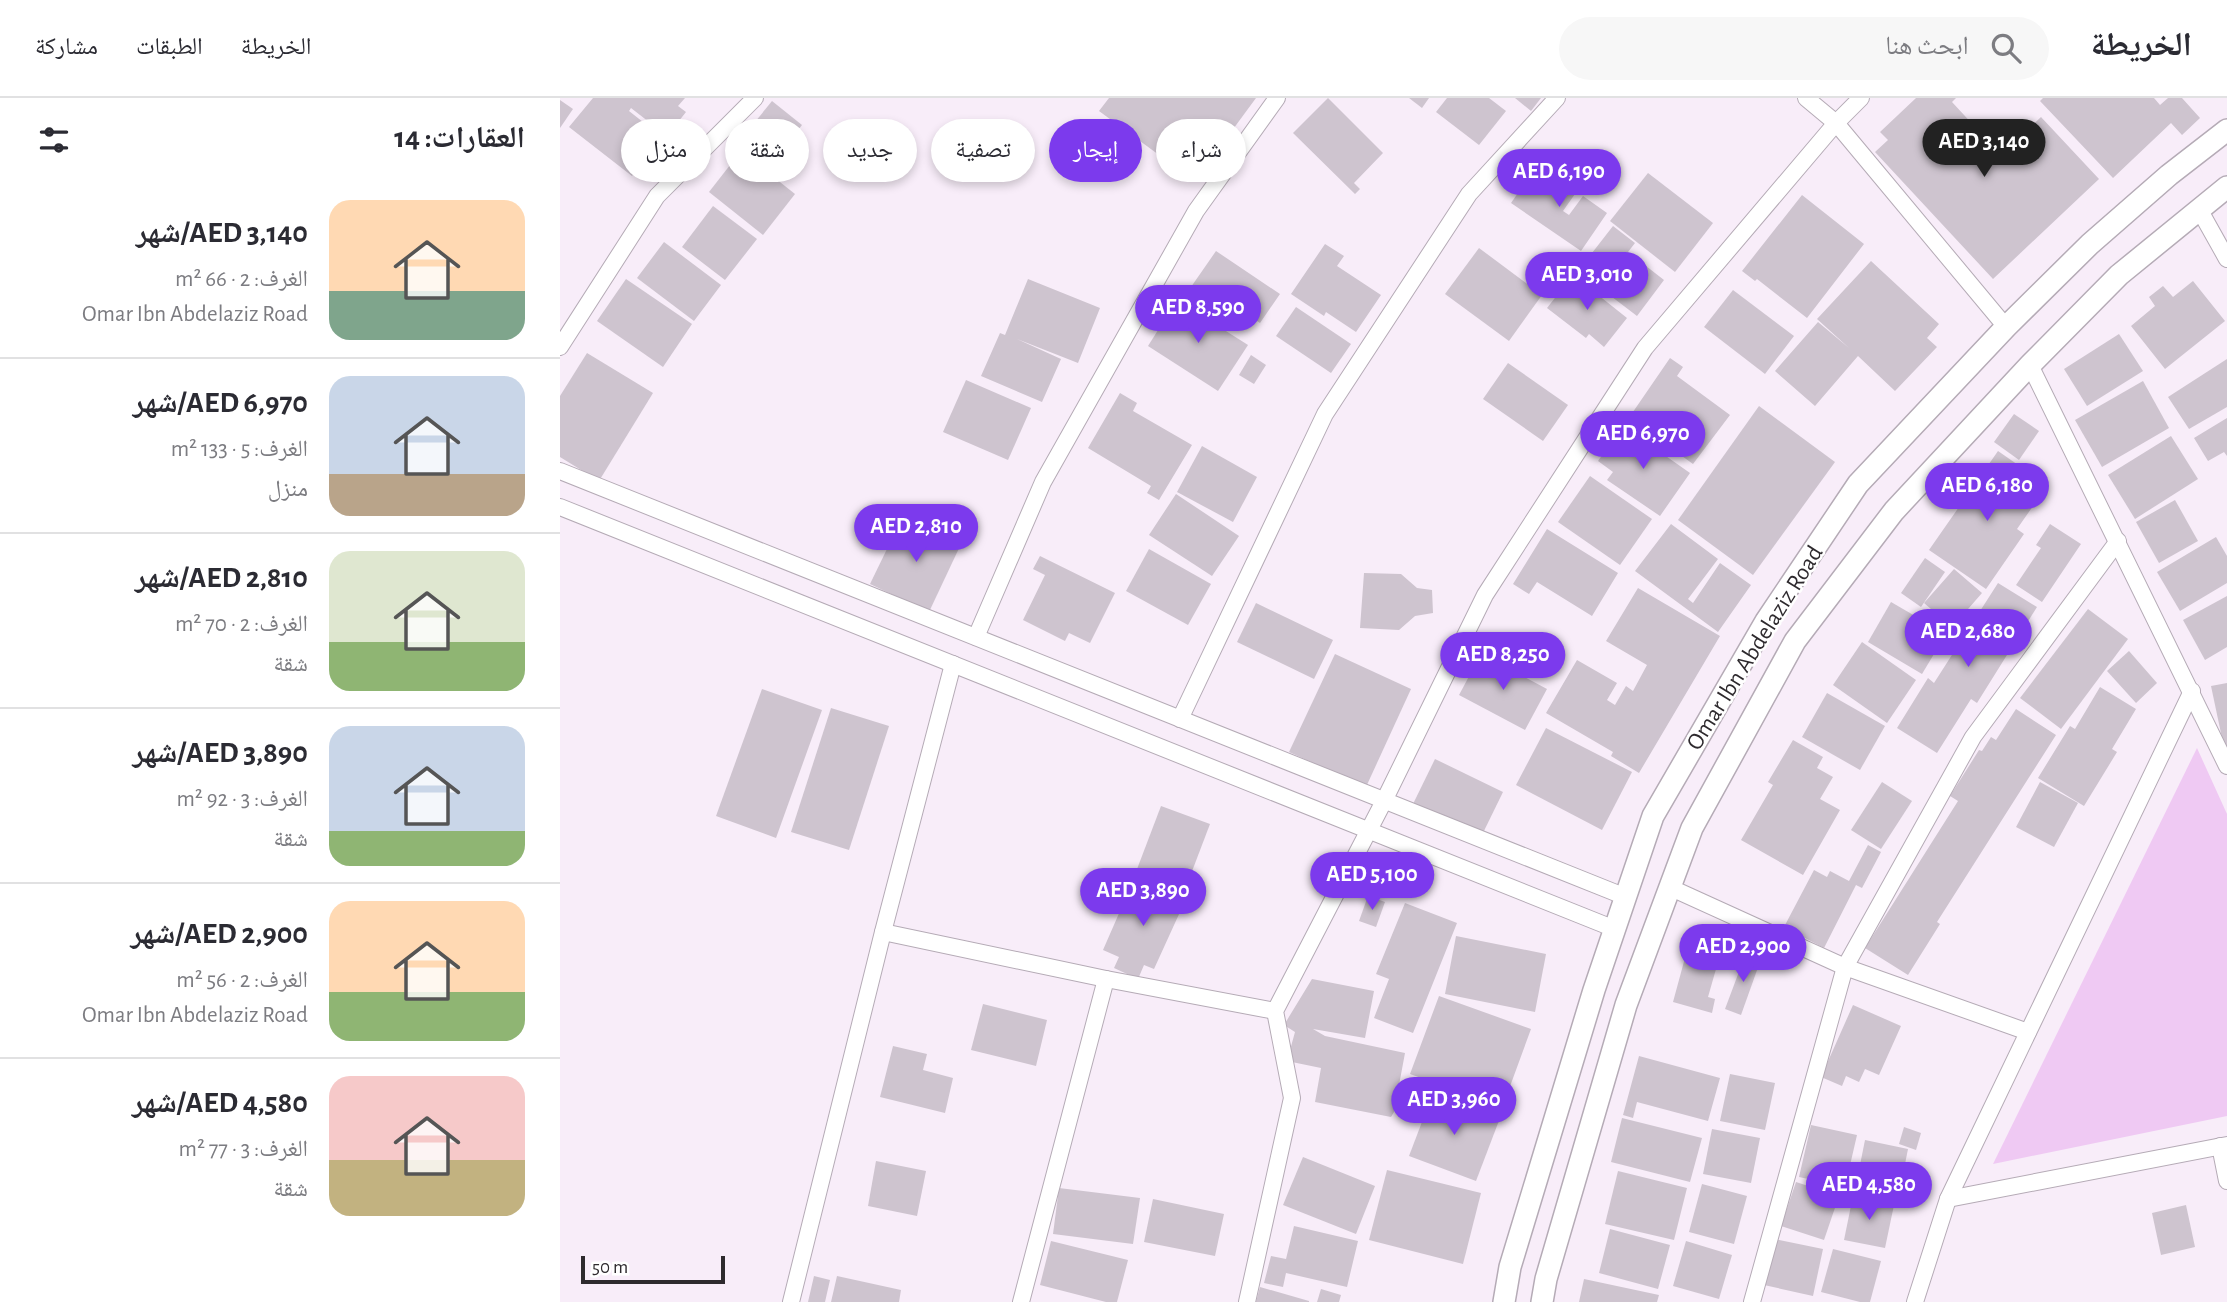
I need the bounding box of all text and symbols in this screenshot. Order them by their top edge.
search box [1559,17,2049,80]
icon: search [1987,29,2025,67]
text: الخريطة [2091,29,2192,62]
text: ابحث هنا [1885,33,1969,59]
text: مشاركة [35,35,98,59]
text: الطبقات [136,35,203,59]
text: الخريطة [241,35,311,59]
chip: منزل [621,119,711,182]
chip: شقة [725,119,809,182]
chip: جديد [823,119,917,182]
chip: تصفية [931,119,1035,182]
chip: إيجار [1049,119,1142,182]
chip: شراء [1156,119,1246,182]
pin: AED 3,140 [1904,120,2064,179]
icon: filters [35,121,73,159]
text: العقارات: 14 [394,123,525,153]
text: AED 3,140 [1938,130,2030,153]
pin: AED 6,190 [1479,150,1639,209]
text: AED 6,190 [1513,160,1605,183]
text: AED 3,140/شهر [136,218,308,248]
icon: home [385,228,469,312]
pin: AED 3,010 [1507,252,1667,312]
text: AED 3,010 [1541,263,1633,286]
text: الغرف: 2 · 66 m² [175,268,308,291]
pin: AED 8,590 [1118,286,1278,345]
text: AED 8,590 [1151,296,1245,319]
text: Omar Ibn Abdelaziz Road [82,303,308,326]
text: AED 6,970/شهر [133,388,308,418]
icon: home [385,404,469,488]
pin: AED 6,970 [1563,412,1723,471]
text: AED 6,970 [1596,422,1690,445]
text: الغرف: 5 · 133 m² [171,438,308,461]
pin: AED 6,180 [1907,464,2067,523]
text: AED 6,180 [1941,474,2033,497]
text: منزل [268,478,308,501]
pin: AED 2,810 [836,504,996,564]
text: AED 2,810 [870,515,962,538]
street label: Omar Ibn Abdelaziz Road [1682,542,1828,754]
text: AED 2,810/شهر [135,563,308,593]
icon: home [385,579,469,663]
pin: AED 2,680 [1888,610,2048,669]
text: الغرف: 2 · 70 m² [175,613,308,636]
text: AED 2,680 [1921,620,2015,643]
pin: AED 8,250 [1423,632,1583,692]
text: AED 8,250 [1456,643,1550,666]
text: شقة [274,653,308,676]
text: AED 3,890/شهر [133,738,308,768]
icon: home [385,754,469,838]
text: الغرف: 3 · 92 m² [176,788,308,811]
text: شقة [274,828,308,851]
pin: AED 5,100 [1292,852,1452,912]
text: AED 5,100 [1326,863,1418,886]
pin: AED 3,890 [1063,868,1223,928]
text: AED 3,890 [1096,879,1190,902]
text: AED 2,900/شهر [131,919,308,949]
pin: AED 2,900 [1663,924,1823,984]
icon: home [385,929,469,1013]
text: AED 2,900 [1695,935,1791,958]
text: الغرف: 2 · 56 m² [176,969,308,992]
text: Omar Ibn Abdelaziz Road [82,1004,308,1027]
pin: AED 3,960 [1374,1077,1534,1137]
text: AED 4,580/شهر [132,1088,308,1118]
text: AED 3,960 [1407,1088,1501,1111]
icon: home [385,1104,469,1188]
text: الغرف: 3 · 77 m² [179,1138,308,1161]
pin: AED 4,580 [1789,1162,1949,1222]
text: AED 4,580 [1822,1173,1916,1196]
text: شقة [274,1178,308,1201]
scale bar [581,1253,724,1285]
text: 50 m [592,1258,628,1277]

